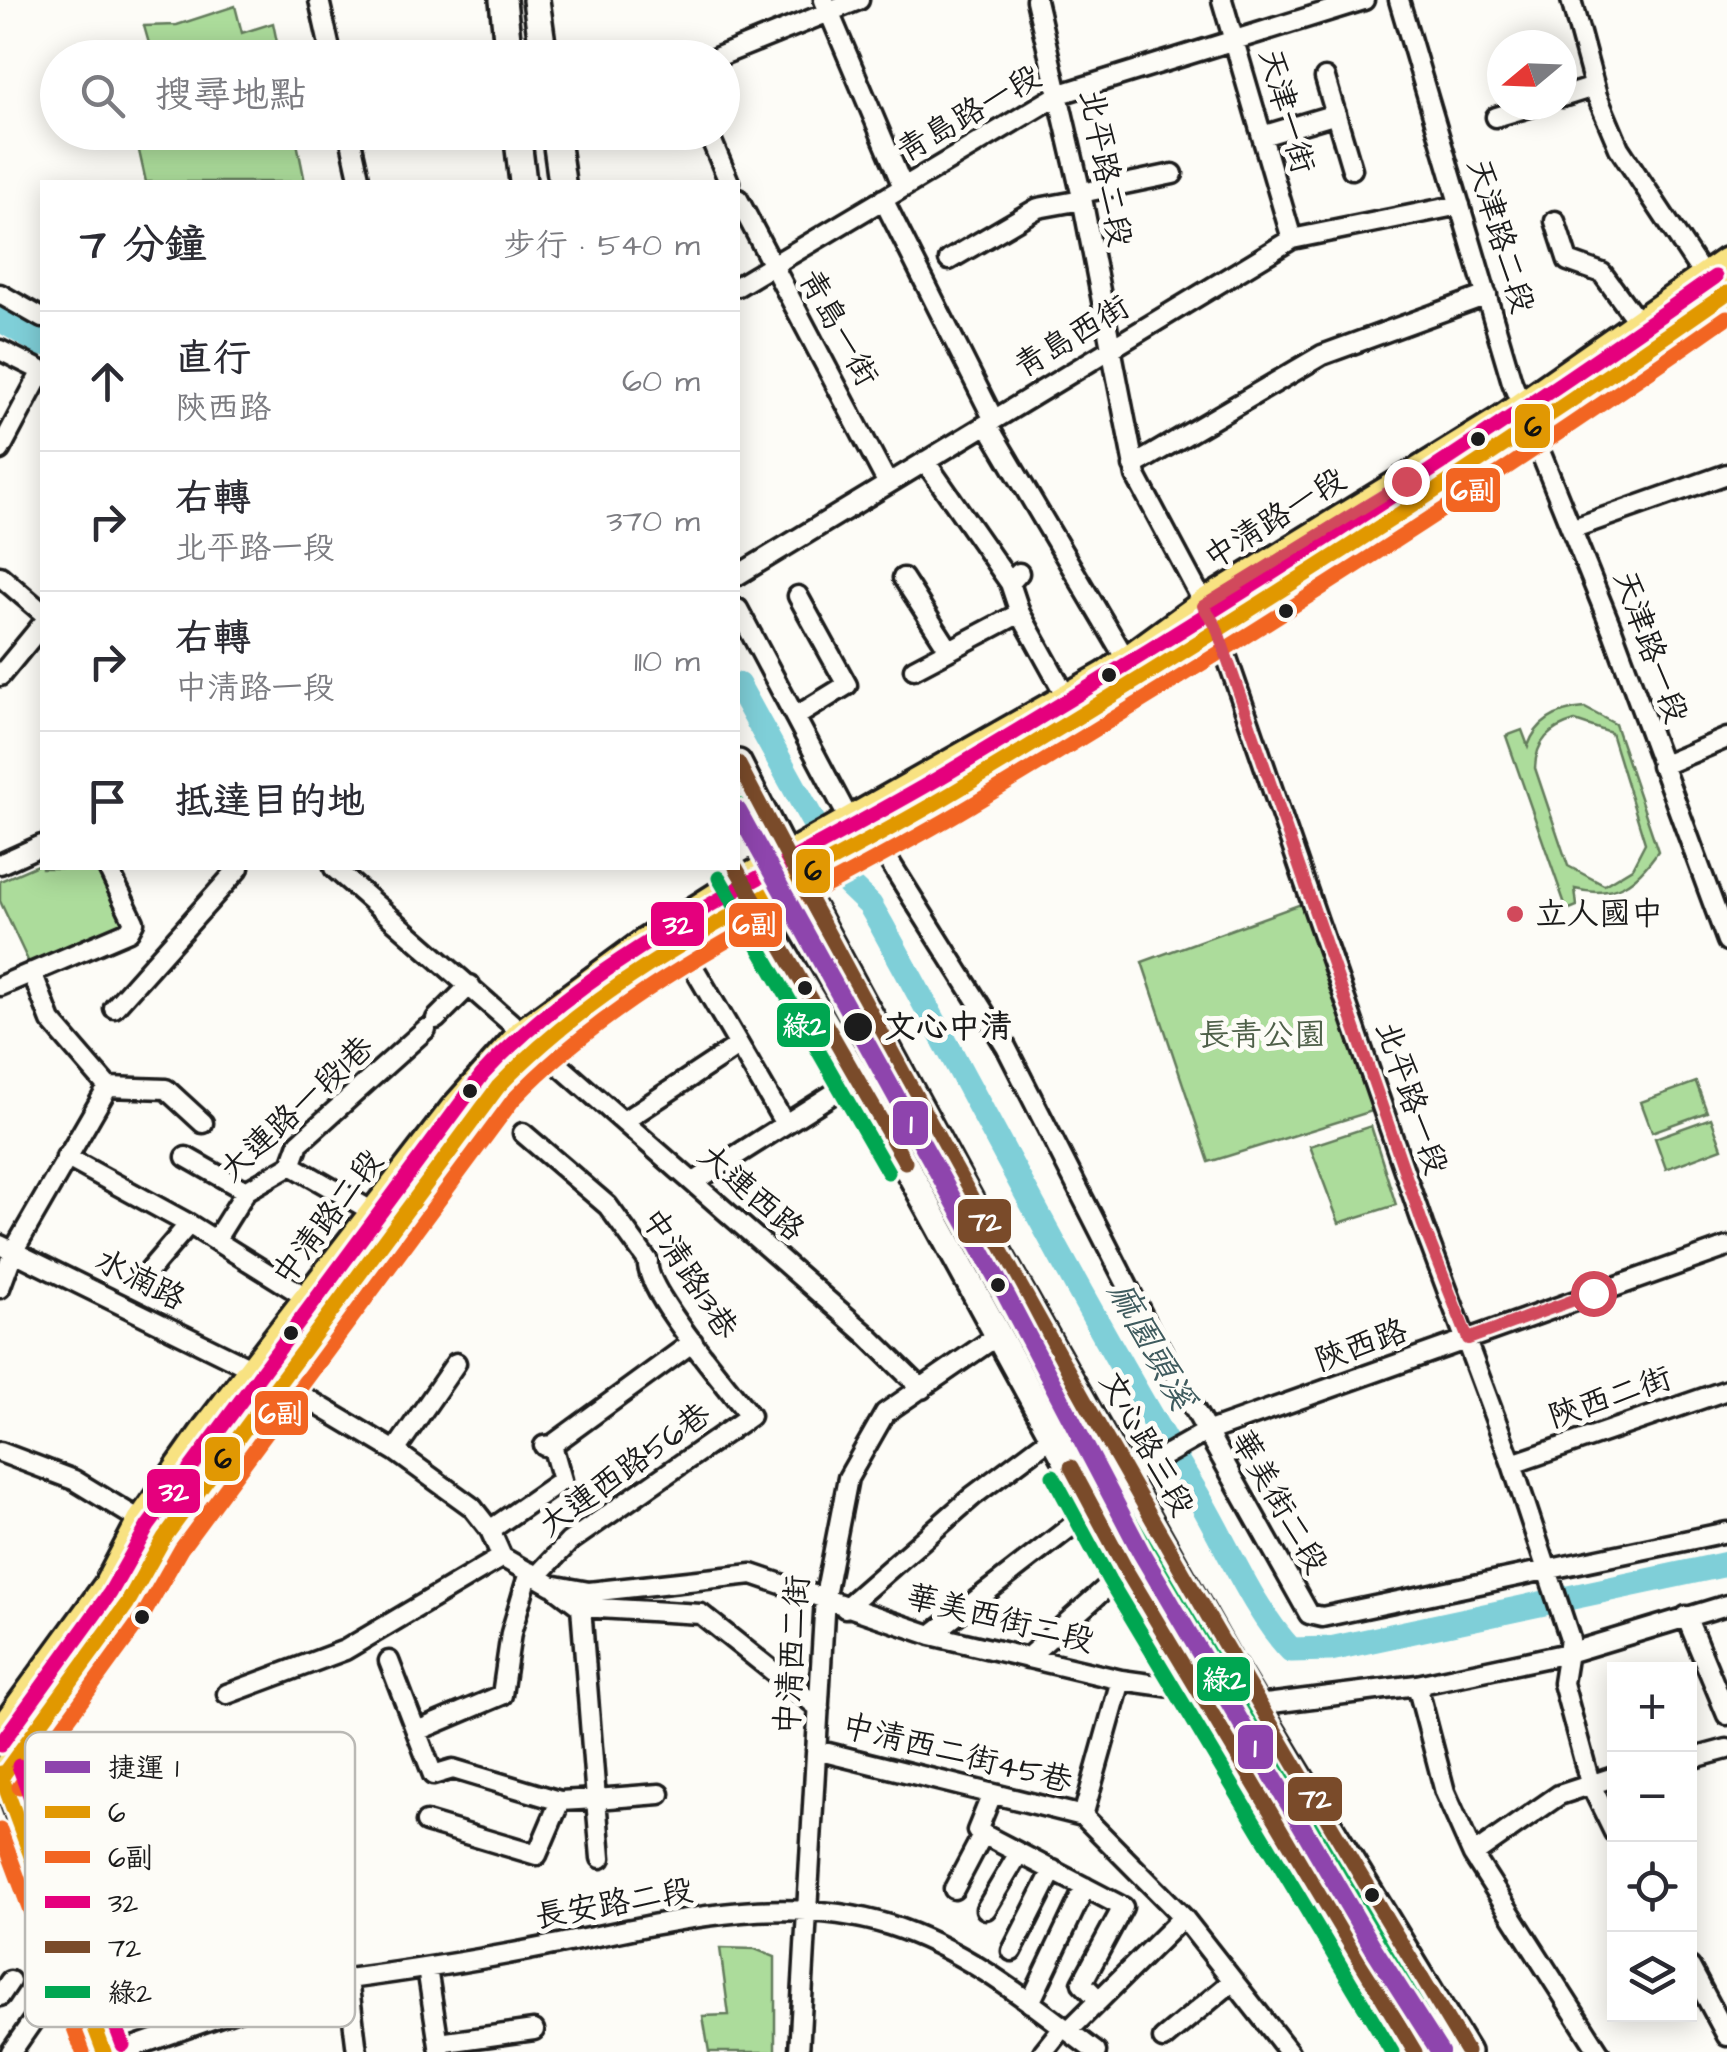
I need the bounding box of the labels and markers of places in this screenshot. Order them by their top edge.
unlabelled marker [1468,429,1488,449]
unlabelled marker [1276,601,1296,621]
unlabelled marker [1099,665,1119,685]
place label: 立人國中 [1535,892,1663,937]
marker: 立人國中 [1504,903,1526,925]
unlabelled marker [795,978,815,998]
place label: 文心中清 [884,1005,1012,1050]
marker: 文心中清 [841,1010,875,1044]
unlabelled marker [460,1081,480,1101]
unlabelled marker [988,1275,1008,1295]
unlabelled marker [281,1323,301,1343]
unlabelled marker [132,1607,152,1627]
unlabelled marker [1362,1885,1382,1905]

